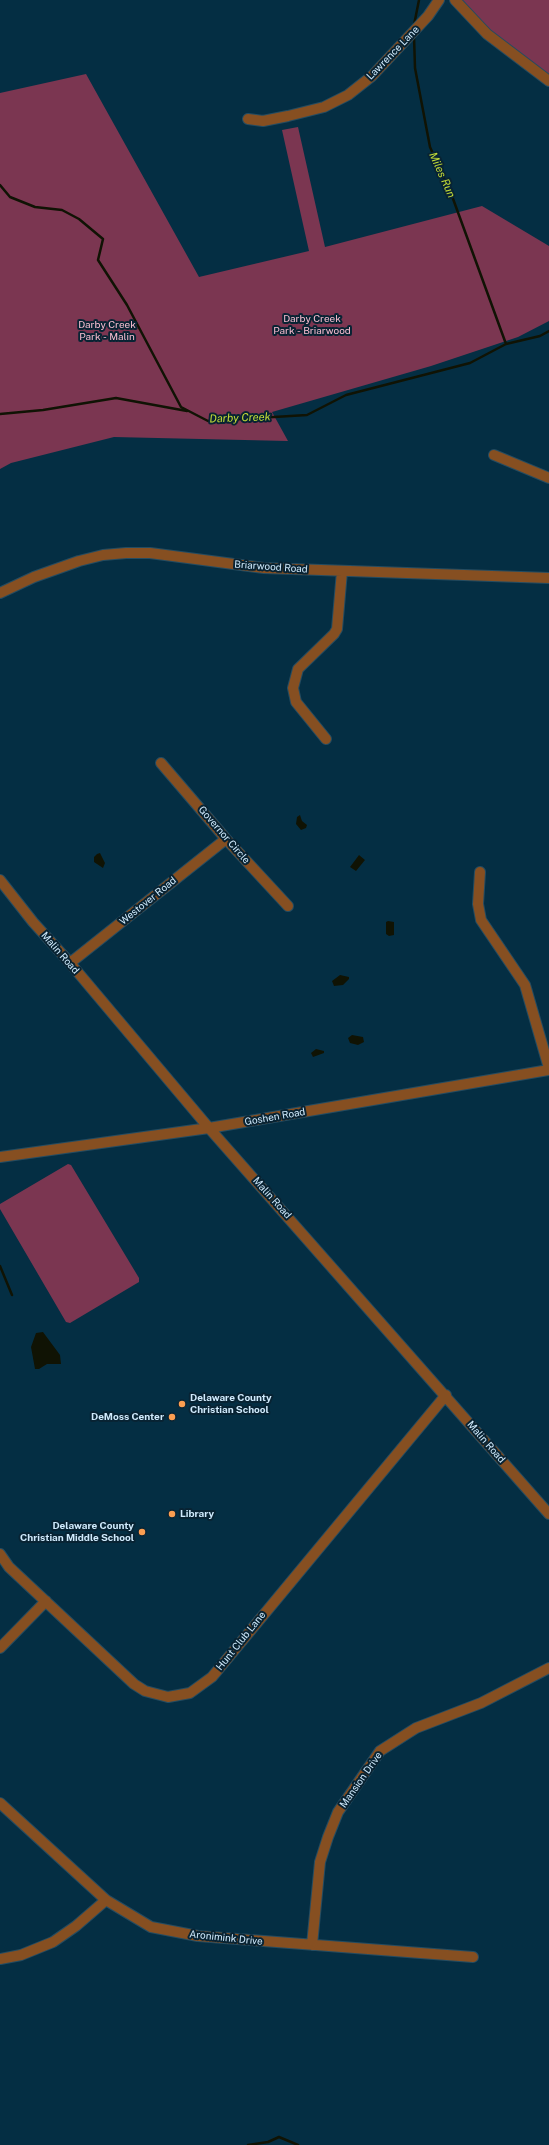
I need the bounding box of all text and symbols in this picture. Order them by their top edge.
street label: Lawrence Lane [364,24,422,82]
water label: Miles Run [426,150,458,200]
park label: Darby Creek Park - Briarwood [273,313,351,336]
park label: Darby Creek Park - Malin [78,319,136,342]
water label: Darby Creek [209,410,271,426]
street label: Briarwood Road [234,558,308,576]
street label: Governor Circle [196,804,252,866]
street label: Westover Road [117,874,179,928]
street label: Malin Road [38,930,82,976]
street label: Goshen Road [244,1106,306,1128]
street label: Malin Road [250,1175,294,1221]
place label: Delaware County Christian School [190,1392,272,1416]
marker: Delaware County Christian School [177,1399,187,1409]
place label: DeMoss Center [91,1411,164,1423]
marker: DeMoss Center [167,1412,177,1422]
street label: Malin Road [464,1419,508,1465]
place label: Library [180,1508,214,1520]
marker: Library [167,1509,177,1519]
place label: Delaware County Christian Middle School [20,1520,134,1544]
marker: Delaware County Christian Middle School [137,1527,147,1537]
street label: Hunt Club Lane [214,1609,268,1673]
street label: Mansion Drive [337,1750,385,1810]
street label: Aronimink Drive [189,1928,263,1948]

